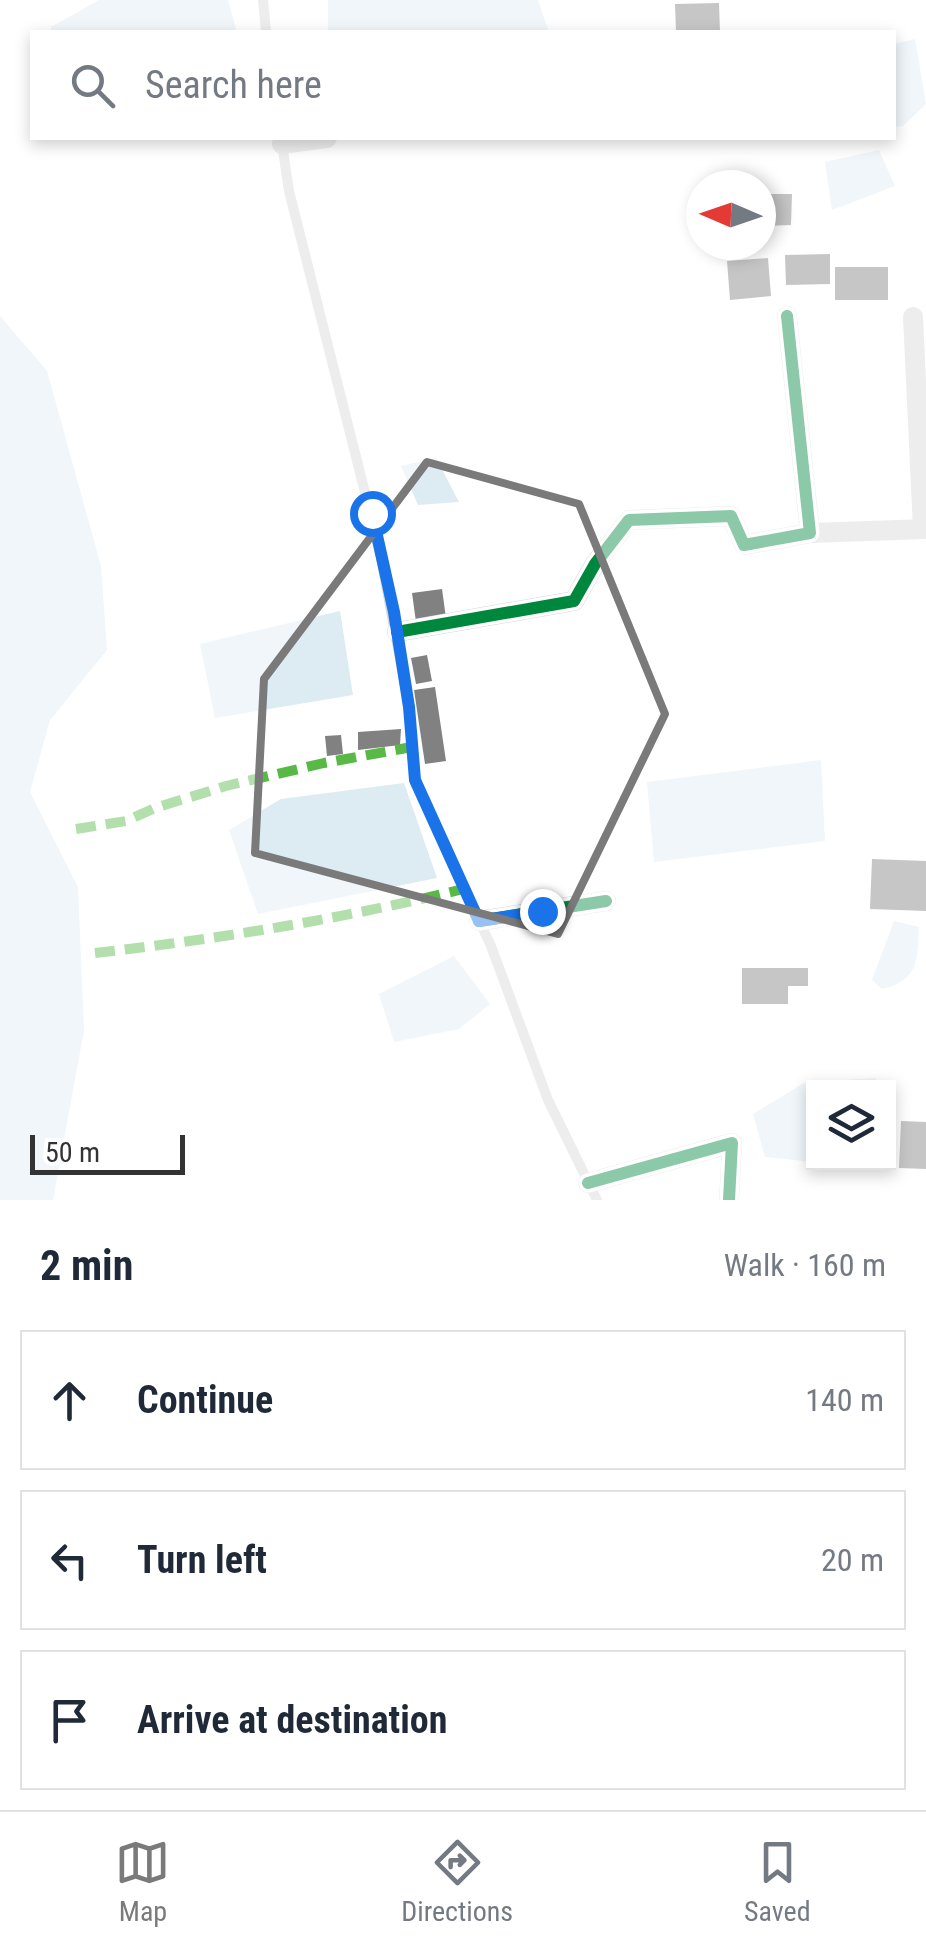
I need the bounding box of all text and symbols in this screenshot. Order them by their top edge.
search box [30,30,896,140]
icon: search [65,58,120,113]
text: Search here [145,63,322,107]
north arrow [686,170,776,260]
route start [350,491,396,537]
route end [520,889,566,935]
map controls [806,1080,896,1170]
button: layers [806,1080,896,1170]
scale bar [30,1130,185,1174]
text: 50 m [45,1136,100,1169]
text: 2 min [40,1241,133,1290]
text: Walk · 160 m [724,1246,886,1284]
icon: ahead [42,1373,97,1428]
text: Continue [137,1378,273,1422]
text: 140 m [805,1381,884,1419]
icon: left [42,1533,97,1588]
text: Turn left [137,1538,267,1582]
text: 20 m [821,1541,884,1579]
icon: arrive [42,1693,97,1748]
text: Arrive at destination [137,1698,447,1742]
tab: Map [115,1835,170,1928]
tab: Directions [401,1835,513,1928]
tab: Saved [744,1835,811,1928]

